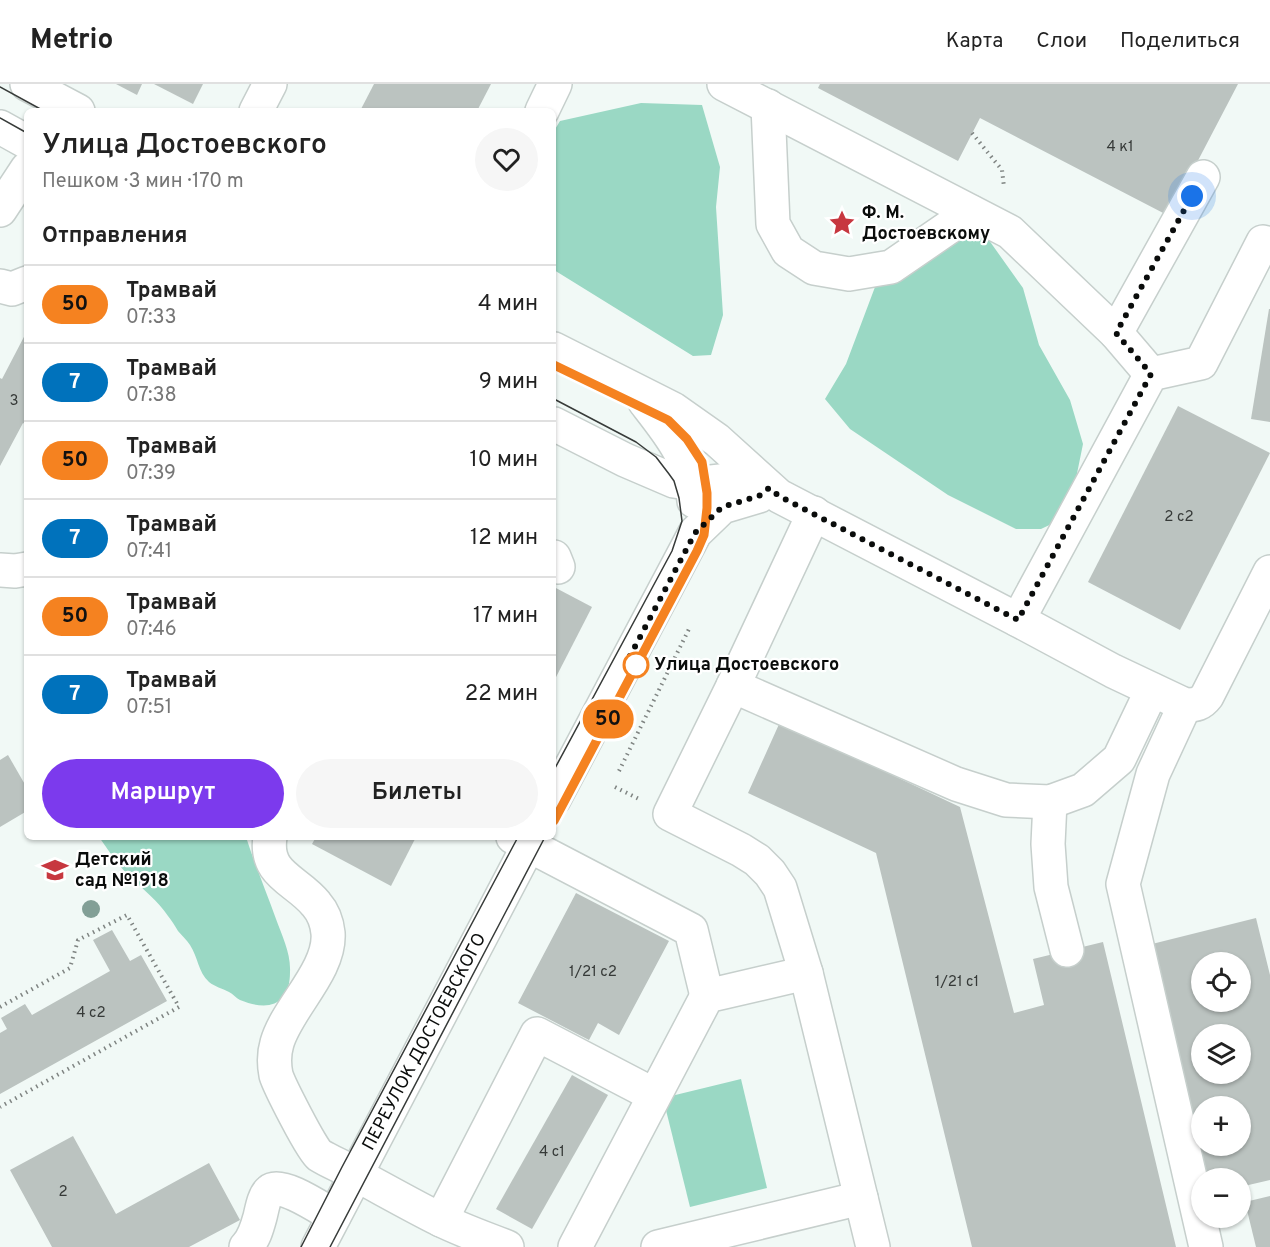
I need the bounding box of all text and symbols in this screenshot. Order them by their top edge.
text: Metrio [30,23,113,59]
text: Карта [946,28,1003,55]
text: Слои [1036,28,1087,55]
text: Поделиться [1120,28,1240,55]
text: Улица Достоевского [42,128,327,164]
button: heart [475,128,538,191]
house number: 4 к1 [1107,138,1134,157]
text: Пешком · 3 мин · 170 m [42,169,244,195]
your location [1177,181,1207,211]
place label: Ф. М. Достоевскому [862,202,990,246]
place icon: Ф. М. Достоевскому [827,208,857,238]
text: Отправления [42,223,187,250]
text: Трамвай [126,278,217,305]
text: 50 [62,291,88,318]
text: 4 мин [478,291,538,318]
text: 07:33 [126,305,176,331]
text: Трамвай [126,356,217,383]
text: 7 [69,369,81,396]
text: 9 мин [479,369,538,396]
text: 07:38 [126,383,177,409]
house number: 3 [9,392,19,411]
text: Трамвай [126,434,217,461]
text: 50 [62,447,88,474]
text: 10 мин [469,447,538,474]
text: 07:39 [126,461,176,487]
house number: 2 с2 [1164,508,1194,527]
text: Трамвай [126,512,217,539]
text: 7 [69,525,81,552]
text: 12 мин [470,525,538,552]
text: 07:41 [126,539,172,565]
text: Трамвай [126,590,217,617]
text: 50 [62,603,88,630]
text: 17 мин [473,603,538,630]
text: 07:46 [126,617,177,643]
marker: Улица Достоевского [623,652,649,678]
place label: Улица Достоевского [654,654,839,677]
text: Трамвай [126,668,217,695]
text: 7 [69,681,81,708]
text: 22 мин [465,681,538,708]
text: 07:51 [126,695,172,721]
line badge: 50 [581,700,635,738]
text: 50 [595,706,621,733]
button: Маршрут [42,759,284,828]
button: Билеты [296,759,538,828]
place label: Детский сад №1918 [75,849,169,893]
school or university icon: Детский сад №1918 [40,855,70,885]
street label: ПЕРЕУЛОК ДОСТОЕВСКОГО [358,929,492,1155]
map controls [1191,952,1251,1228]
button: locate [1191,952,1251,1012]
house number: 1/21 с2 [569,963,617,982]
house number: 1/21 с1 [935,973,979,992]
house number: 4 с2 [76,1004,106,1023]
button: layers [1191,1024,1251,1084]
button: + [1191,1096,1251,1156]
house number: 4 с1 [539,1143,565,1162]
button: − [1191,1168,1251,1228]
house number: 2 [58,1183,68,1202]

